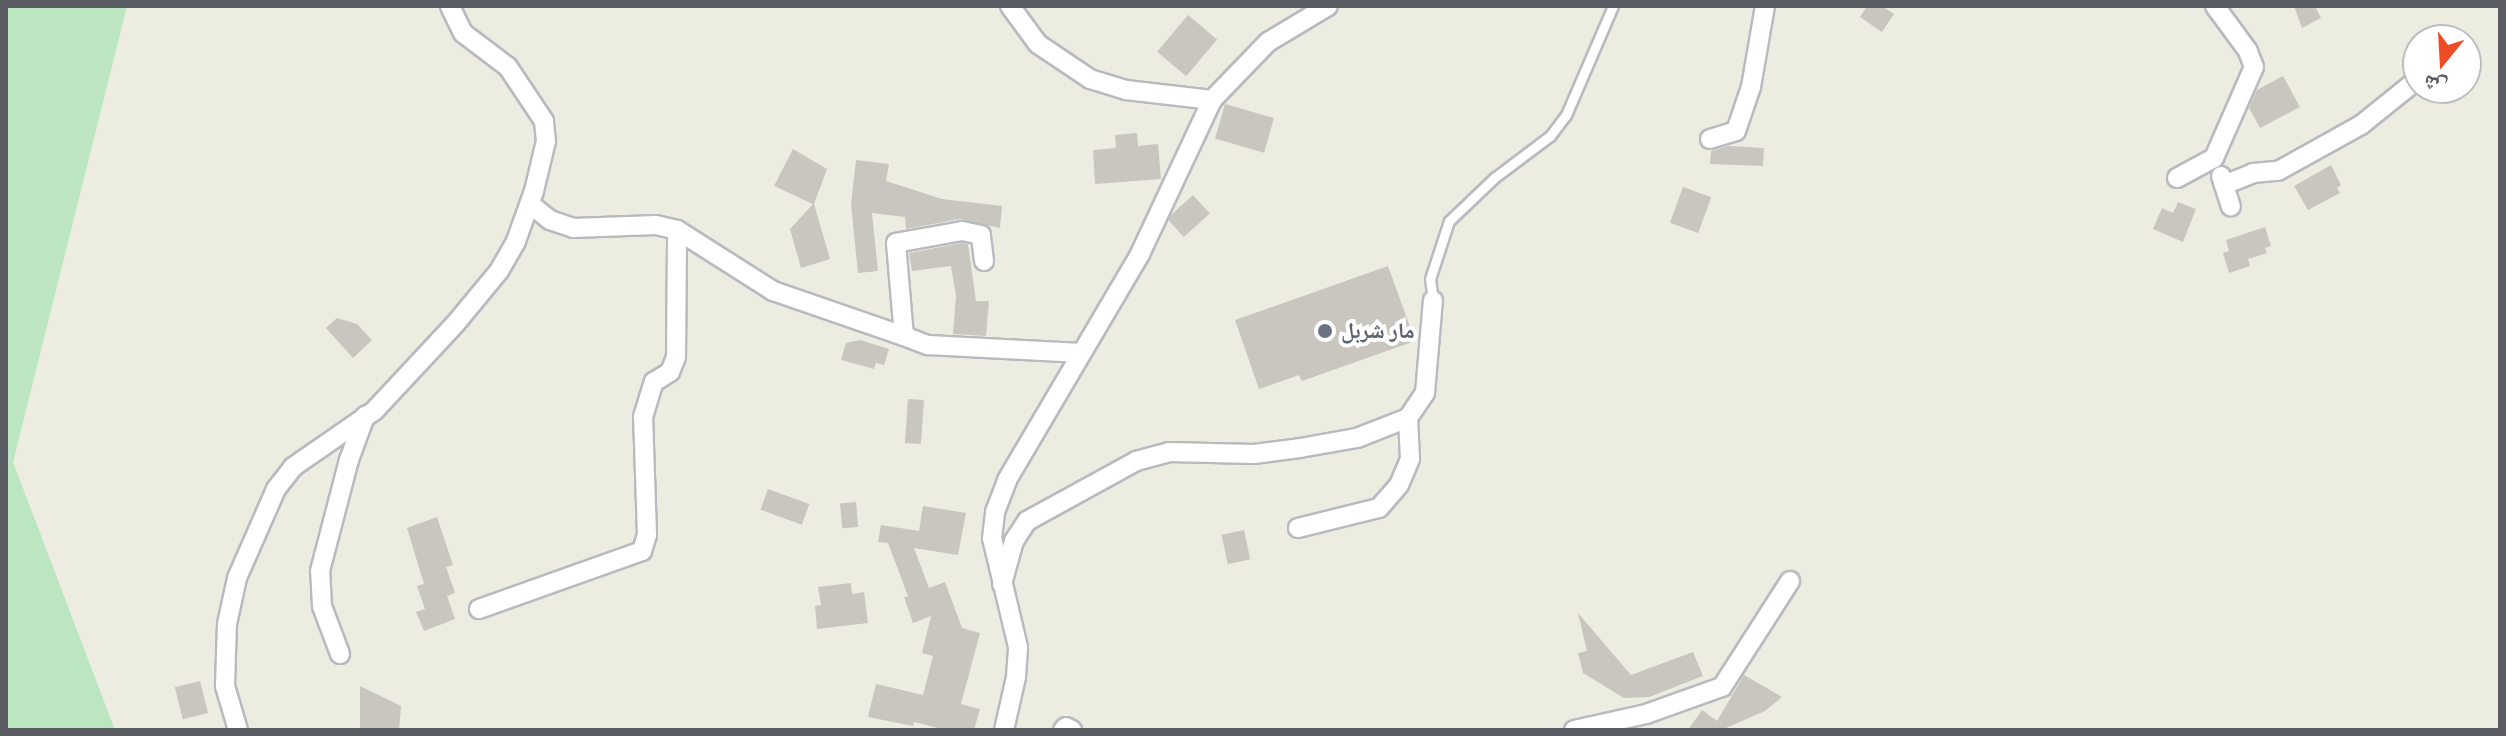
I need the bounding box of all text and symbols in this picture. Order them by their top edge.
north arrow [2402,24,2482,104]
text: ش [2420,69,2450,102]
place label: مار شربل [1341,318,1415,344]
marker: مار شربل [1316,322,1334,340]

